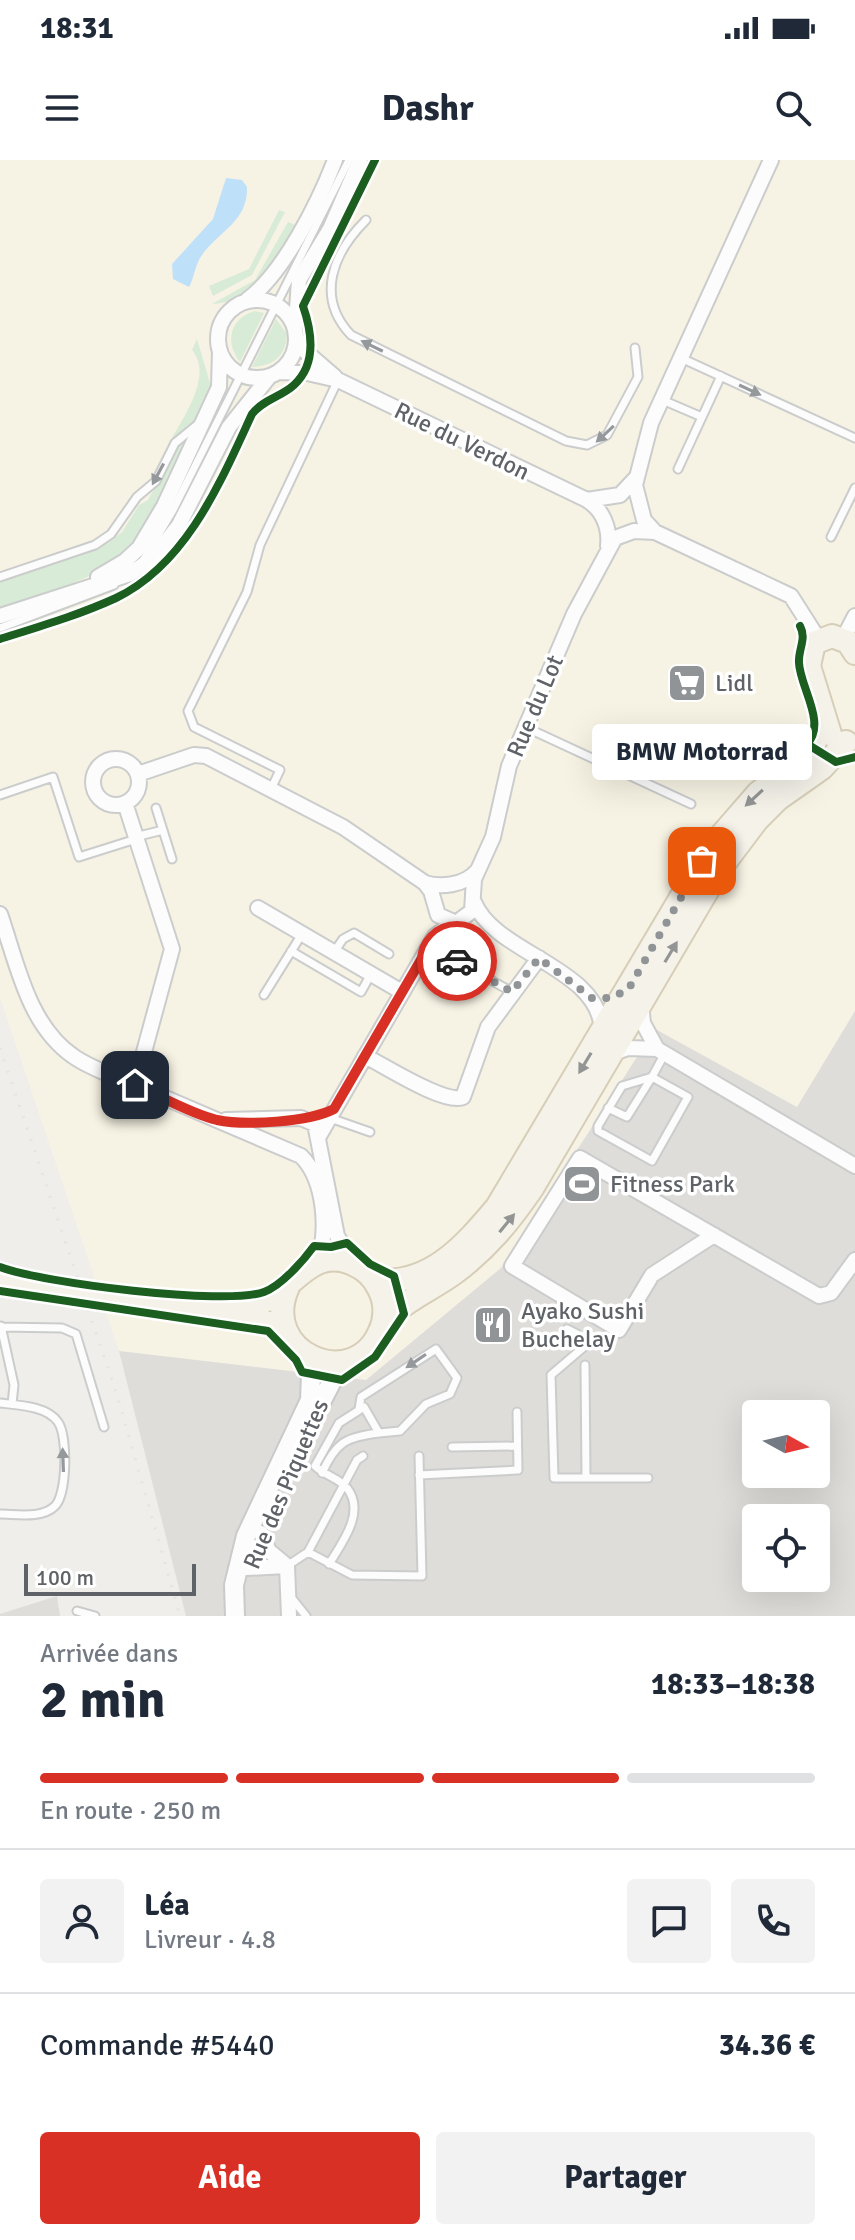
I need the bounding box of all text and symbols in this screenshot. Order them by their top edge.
text: 18:31 [40,10,114,47]
icon: menu [40,86,84,130]
text: Dashr [382,86,473,131]
icon: search [771,86,815,130]
one-way arrow [360,339,384,353]
one-way arrow [738,383,761,396]
street label: Rue du Verdon [389,395,535,487]
one-way arrow [596,424,615,442]
one-way arrow [152,463,165,486]
street label: Rue du Lot [500,650,570,762]
supermarket icon: Lidl [666,662,708,704]
place label: Lidl [715,668,753,698]
callout: BMW Motorrad [592,725,812,781]
text: BMW Motorrad [616,736,788,768]
one-way arrow [745,788,764,806]
pin [668,827,736,895]
icon: bag [680,839,724,883]
courier [417,921,497,1001]
icon: car [435,939,479,983]
one-way arrow [664,941,678,963]
pin [101,1051,169,1119]
one-way arrow [578,1052,592,1074]
icon: home [113,1063,157,1107]
sports icon: Fitness Park [561,1163,603,1205]
place label: Fitness Park [610,1169,735,1199]
one-way arrow [498,1213,515,1233]
place label: Ayako Sushi Buchelay [521,1296,644,1354]
restaurant icon: Ayako Sushi Buchelay [472,1304,514,1346]
one-way arrow [405,1353,426,1368]
street label: Rue des Piquettes [237,1394,335,1574]
north arrow [742,1400,830,1488]
map controls [742,1400,830,1592]
one-way arrow [57,1447,70,1472]
button: locate [742,1504,830,1592]
scale bar [24,1560,196,1596]
text: 100 m [36,1564,94,1591]
text: Arrivée dans [40,1638,178,1670]
text: 18:33–18:38 [651,1666,815,1703]
text: 2 min [40,1668,166,1732]
text: En route · 250 m [40,1795,221,1827]
button: person [40,1879,124,1963]
button: chat [627,1879,711,1963]
button: phone [731,1879,815,1963]
text: Léa [144,1887,190,1924]
text: Livreur · 4.8 [144,1924,276,1956]
text: Commande #5440 [40,2027,275,2064]
text: 34.36 € [719,2027,815,2064]
button: Aide [40,2132,420,2224]
button: Partager [436,2132,815,2224]

